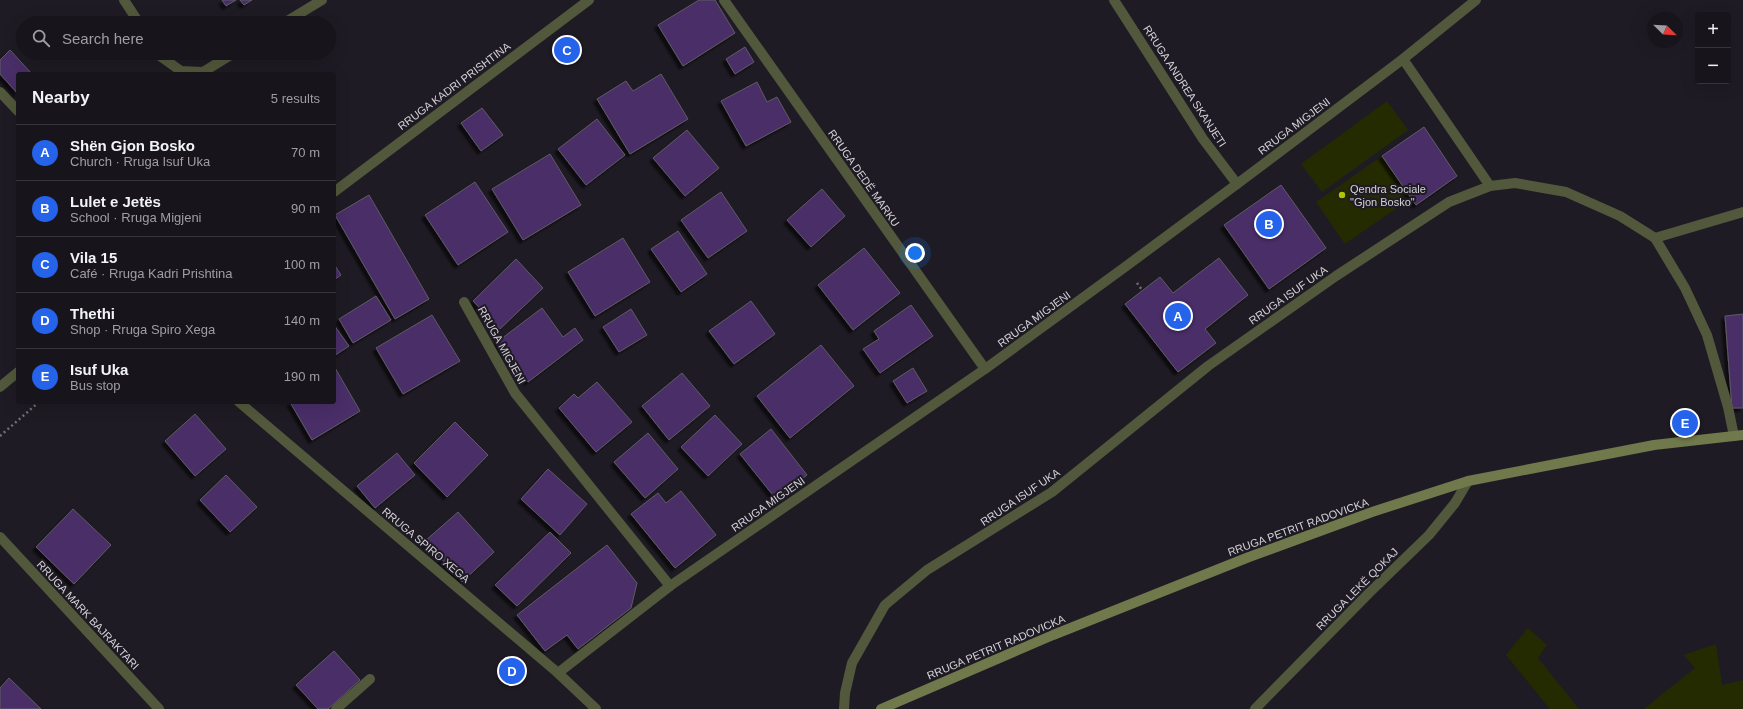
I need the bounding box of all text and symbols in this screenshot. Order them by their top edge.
north arrow [1647,12,1683,48]
map controls [1695,12,1731,84]
button: + [1695,12,1731,48]
search box [16,16,336,60]
street label: RRUGA ANDREA SKANJETI [1141,23,1229,149]
icon: search [30,27,52,49]
text: Search here [62,30,144,47]
pin: C [554,35,580,65]
street label: RRUGA KADRI PRISHTINA [395,39,513,132]
button: − [1695,48,1731,84]
text: Nearby [32,88,90,107]
text: 5 results [271,91,320,106]
street label: RRUGA MIGJENI [1256,95,1332,157]
street label: RRUGA DEDË MARKU [826,127,902,229]
text: Shën Gjon Bosko [70,137,195,154]
text: A [40,145,50,160]
text: 70 m [291,145,320,160]
text: Church · Rruga Isuf Uka [70,154,210,169]
place label: Qendra Sociale "Gjon Bosko" [1350,183,1426,208]
marker: Qendra Sociale "Gjon Bosko" [1337,190,1347,200]
text: Lulet e Jetës [70,193,161,210]
text: B [40,201,50,216]
text: 90 m [291,201,320,216]
pin: B [1256,209,1282,239]
text: School · Rruga Migjeni [70,210,202,225]
your location [905,243,925,263]
text: Vila 15 [70,249,117,266]
text: C [40,257,50,272]
text: 100 m [284,257,320,272]
street label: RRUGA ISUF UKA [1247,263,1330,327]
text: Café · Rruga Kadri Prishtina [70,266,233,281]
street label: RRUGA MIGJENI [995,289,1073,349]
pin: A [1165,301,1191,331]
street label: RRUGA MIGJENI [476,304,528,386]
text: Thethi [70,305,115,322]
text: D [40,313,50,328]
text: 140 m [284,313,320,328]
text: Shop · Rruga Spiro Xega [70,322,215,337]
text: Isuf Uka [70,361,128,378]
text: E [41,369,49,384]
text: 190 m [284,369,320,384]
text: Bus stop [70,378,121,393]
pin: E [1672,408,1698,438]
street label: RRUGA ISUF UKA [978,466,1062,528]
street label: RRUGA MIGJENI [729,474,807,534]
street label: RRUGA PETRIT RADOVICKA [1226,496,1371,558]
street label: RRUGA SPIRO XEGA [380,505,473,585]
street label: RRUGA LEKË QOKAJ [1314,546,1400,632]
street label: RRUGA MARK BAJRAKTARI [34,558,142,672]
street label: RRUGA PETRIT RADOVICKA [925,612,1068,682]
pin: D [499,656,525,686]

